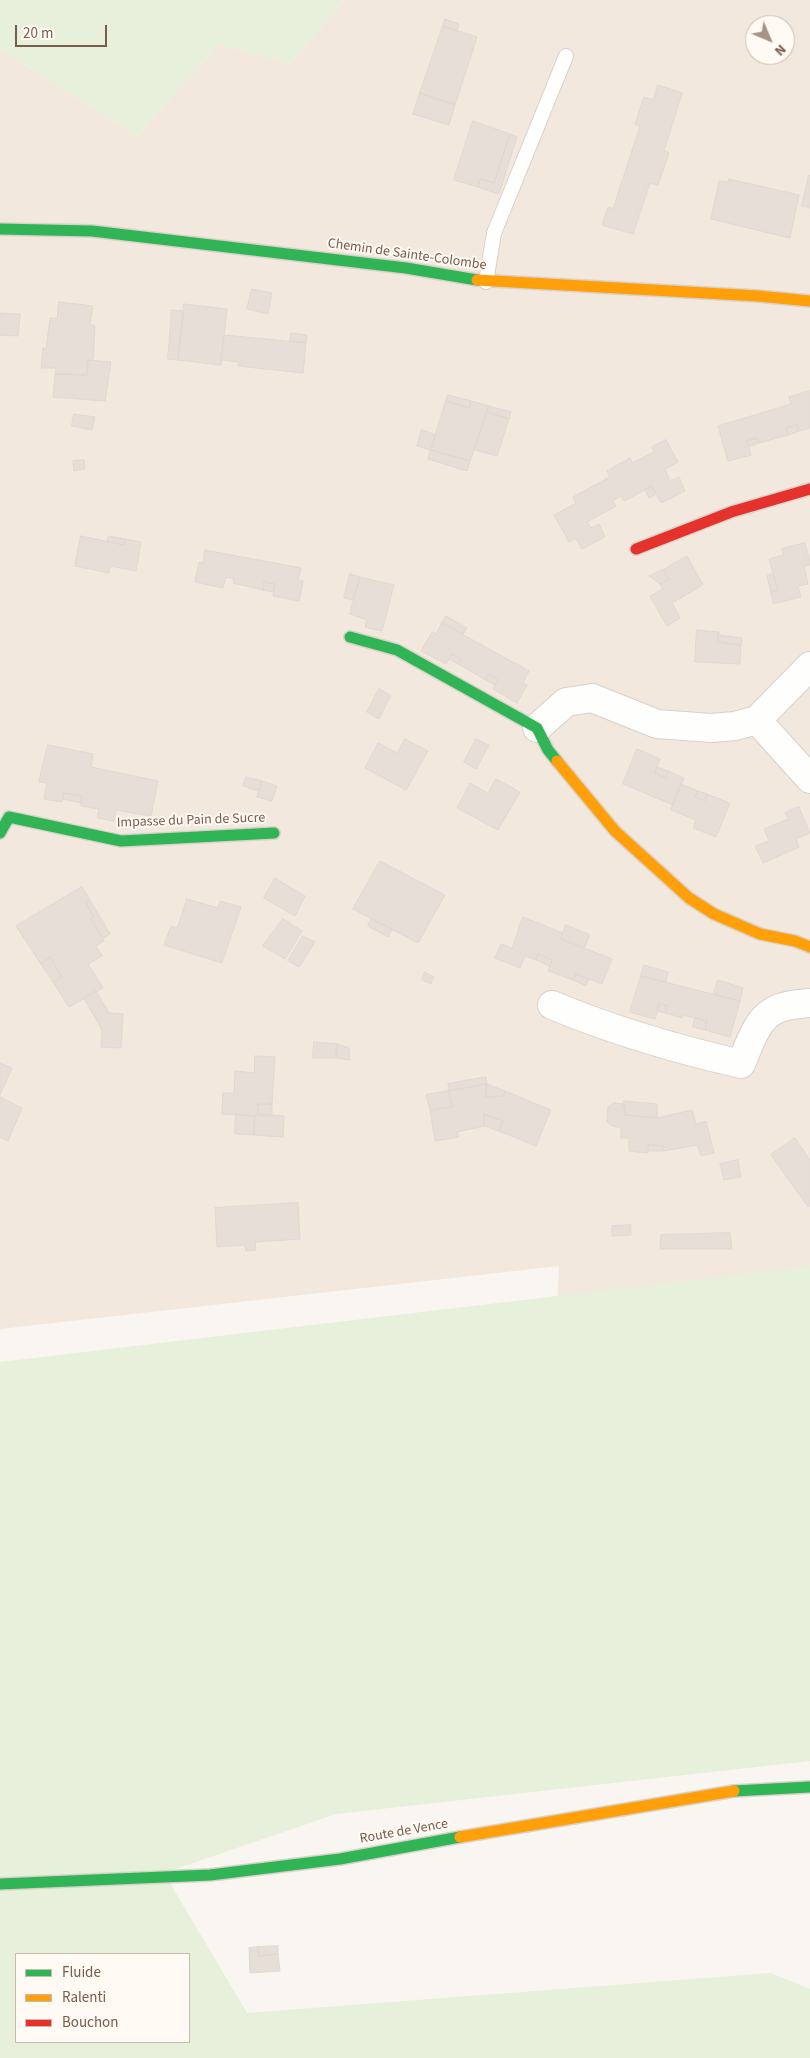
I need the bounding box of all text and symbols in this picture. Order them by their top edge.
scale bar [18,15,110,47]
north arrow [745,15,795,65]
text: 20 m [23,23,53,44]
text: N [770,40,790,60]
street label: Chemin de Sainte-Colombe [327,236,487,274]
street label: Impasse du Pain de Sucre [116,810,266,832]
street label: Route de Vence [358,1816,450,1848]
legend [15,1953,190,2043]
text: Fluide [62,1962,101,1983]
text: Ralenti [62,1987,106,2008]
text: Bouchon [62,2012,118,2033]

